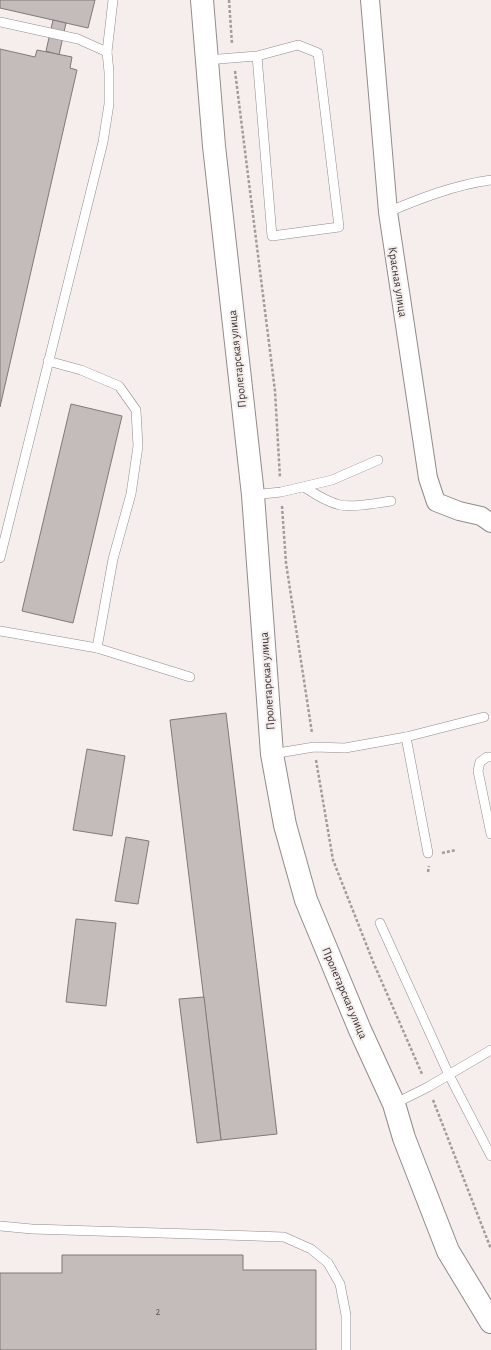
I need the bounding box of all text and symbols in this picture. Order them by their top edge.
street label: Красная улица [386,246,410,319]
street label: Пролетарская улица [226,309,249,408]
street label: Пролетарская улица [258,631,277,730]
street label: Пролетарская улица [319,945,370,1041]
house number: 2 [156,1307,161,1317]

